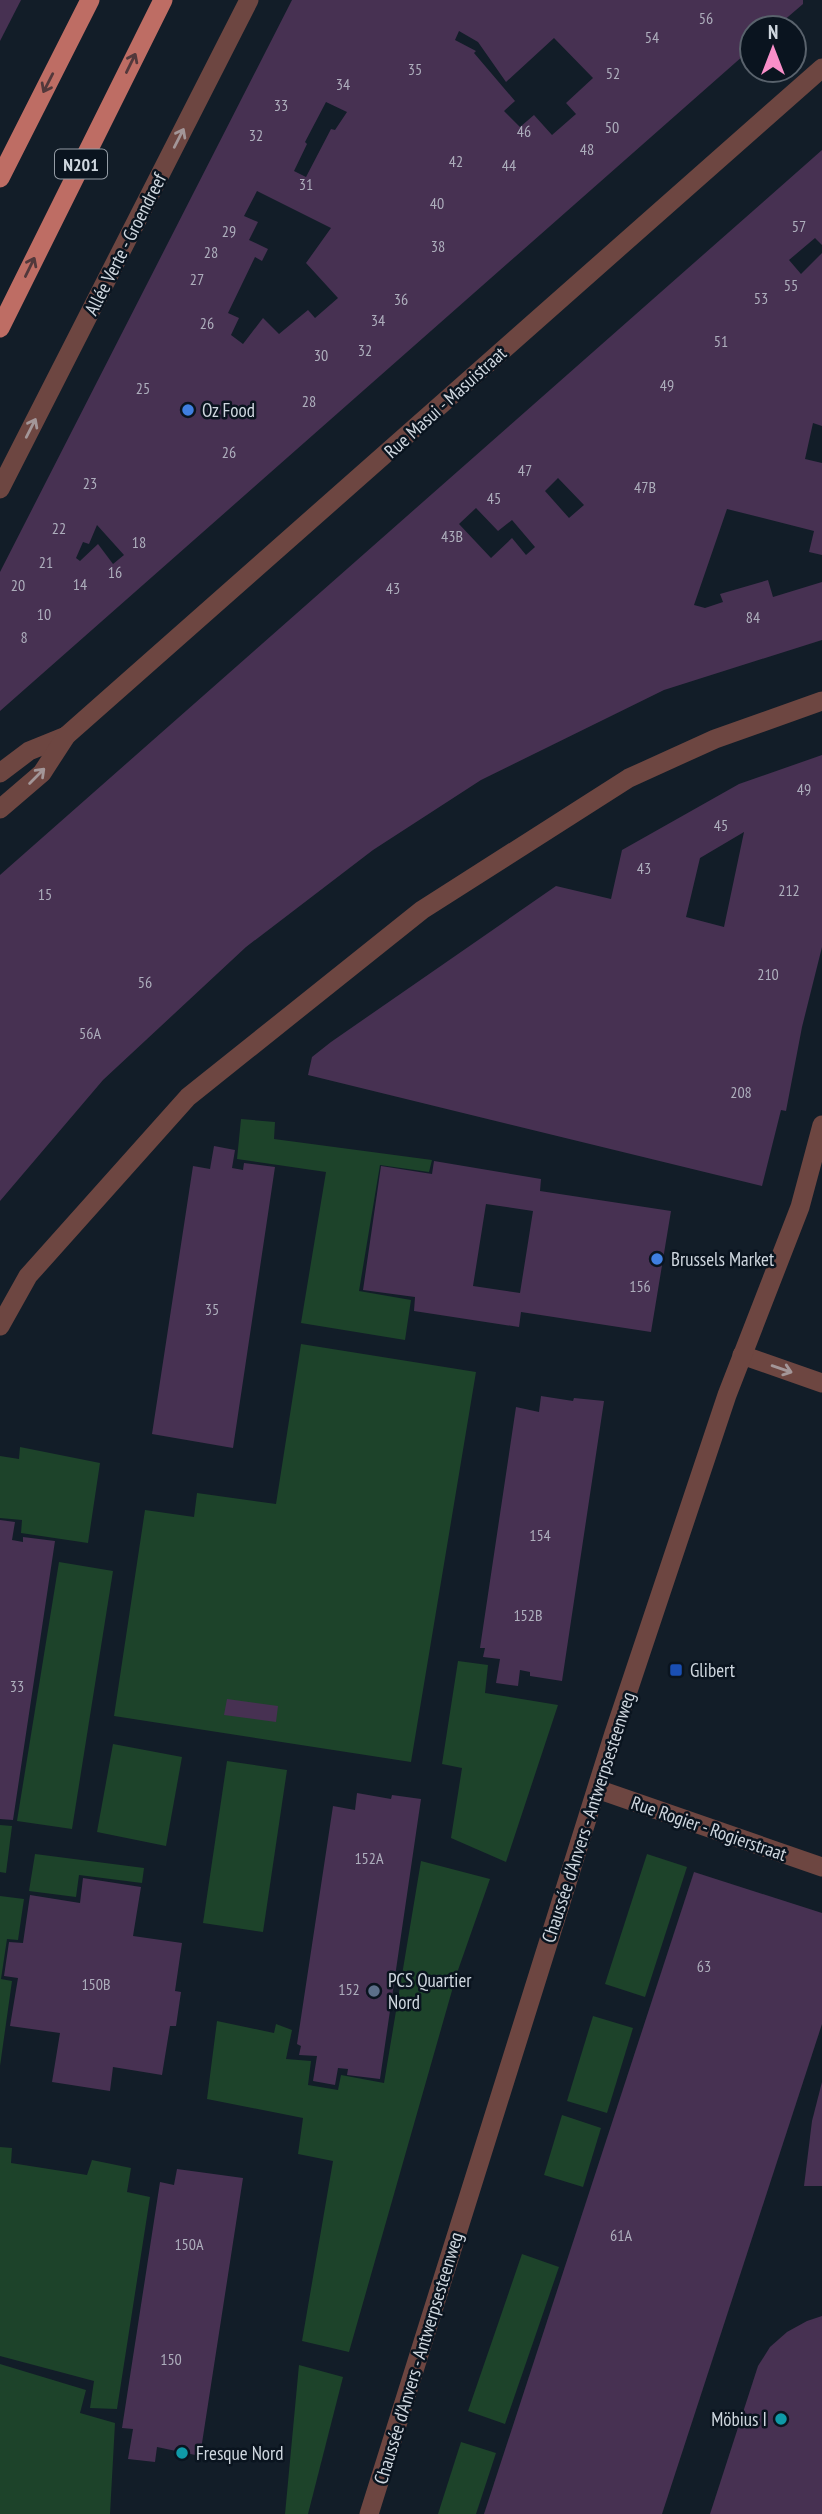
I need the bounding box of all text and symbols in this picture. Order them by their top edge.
house number: 56 [699,8,713,28]
north arrow [738,14,808,84]
text: N [768,20,778,44]
house number: 54 [645,27,659,47]
one-way arrow [125,53,139,74]
house number: 35 [408,59,422,79]
house number: 52 [606,63,620,83]
one-way arrow [41,72,55,93]
house number: 34 [336,74,350,94]
house number: 33 [274,95,288,115]
house number: 50 [605,117,619,137]
house number: 46 [517,121,531,141]
house number: 32 [249,125,263,145]
one-way arrow [172,128,186,149]
house number: 48 [580,139,594,159]
road number: N201 [55,149,107,178]
house number: 42 [449,151,463,171]
house number: 44 [502,155,516,175]
street label: Allée Verte - Groendreef [79,168,172,319]
house number: 31 [299,174,313,194]
house number: 40 [430,193,444,213]
house number: 57 [792,216,806,236]
house number: 29 [222,221,236,241]
house number: 38 [431,236,445,256]
house number: 28 [204,242,218,262]
one-way arrow [24,257,38,278]
house number: 27 [190,269,204,289]
house number: 55 [784,275,798,295]
house number: 53 [754,288,768,308]
house number: 36 [394,289,408,309]
house number: 34 [371,310,385,330]
house number: 26 [200,313,214,333]
house number: 51 [714,331,728,351]
house number: 32 [358,340,372,360]
street label: Rue Masui - Masuistraat [379,340,511,463]
house number: 30 [314,345,328,365]
house number: 49 [660,375,674,395]
house number: 25 [136,378,150,398]
house number: 28 [302,391,316,411]
place label: Oz Food [202,398,255,422]
marker: Oz Food [180,402,196,418]
one-way arrow [25,418,38,439]
house number: 26 [222,442,236,462]
house number: 47 [518,460,532,480]
house number: 23 [83,473,97,493]
house number: 47B [634,477,656,497]
house number: 45 [487,488,501,508]
house number: 22 [52,518,66,538]
house number: 43B [441,526,463,546]
house number: 18 [132,532,146,552]
house number: 21 [39,552,53,572]
house number: 16 [108,562,122,582]
house number: 14 [73,574,87,594]
house number: 20 [11,575,25,595]
house number: 43 [386,578,400,598]
house number: 10 [37,604,51,624]
house number: 84 [746,607,760,627]
house number: 8 [20,627,28,647]
one-way arrow [29,767,46,784]
house number: 49 [797,779,811,799]
house number: 45 [714,815,728,835]
house number: 43 [637,858,651,878]
house number: 212 [778,880,800,900]
house number: 15 [38,884,52,904]
house number: 210 [757,964,779,984]
house number: 56 [138,972,152,992]
house number: 56A [79,1023,101,1043]
house number: 208 [730,1082,752,1102]
place label: Brussels Market [671,1247,775,1271]
marker: Brussels Market [649,1251,665,1267]
house number: 156 [629,1276,651,1296]
house number: 35 [205,1299,219,1319]
one-way arrow [771,1363,793,1376]
house number: 154 [529,1525,551,1545]
house number: 152B [513,1605,543,1625]
place label: Glibert [690,1658,736,1682]
marker: Glibert [668,1662,684,1678]
house number: 33 [10,1676,24,1696]
street label: Chaussée d'Anvers - Antwerpsesteenweg [536,1689,640,1945]
street label: Rue Rogier - Rogierstraat [628,1790,791,1866]
house number: 152A [354,1848,384,1868]
house number: 63 [697,1956,711,1976]
place label: PCS Quartier Nord [388,1968,472,2014]
house number: 150B [81,1974,111,1994]
house number: 152 [338,1979,360,1999]
marker: PCS Quartier Nord [366,1983,382,1999]
house number: 61A [610,2225,632,2245]
street label: Chaussée d'Anvers - Antwerpsesteenweg [368,2229,468,2487]
house number: 150A [174,2234,204,2254]
house number: 150 [160,2349,182,2369]
place label: Möbius I [711,2407,767,2431]
marker: Möbius I [773,2411,789,2427]
place label: Fresque Nord [196,2441,284,2465]
marker: Fresque Nord [174,2445,190,2461]

